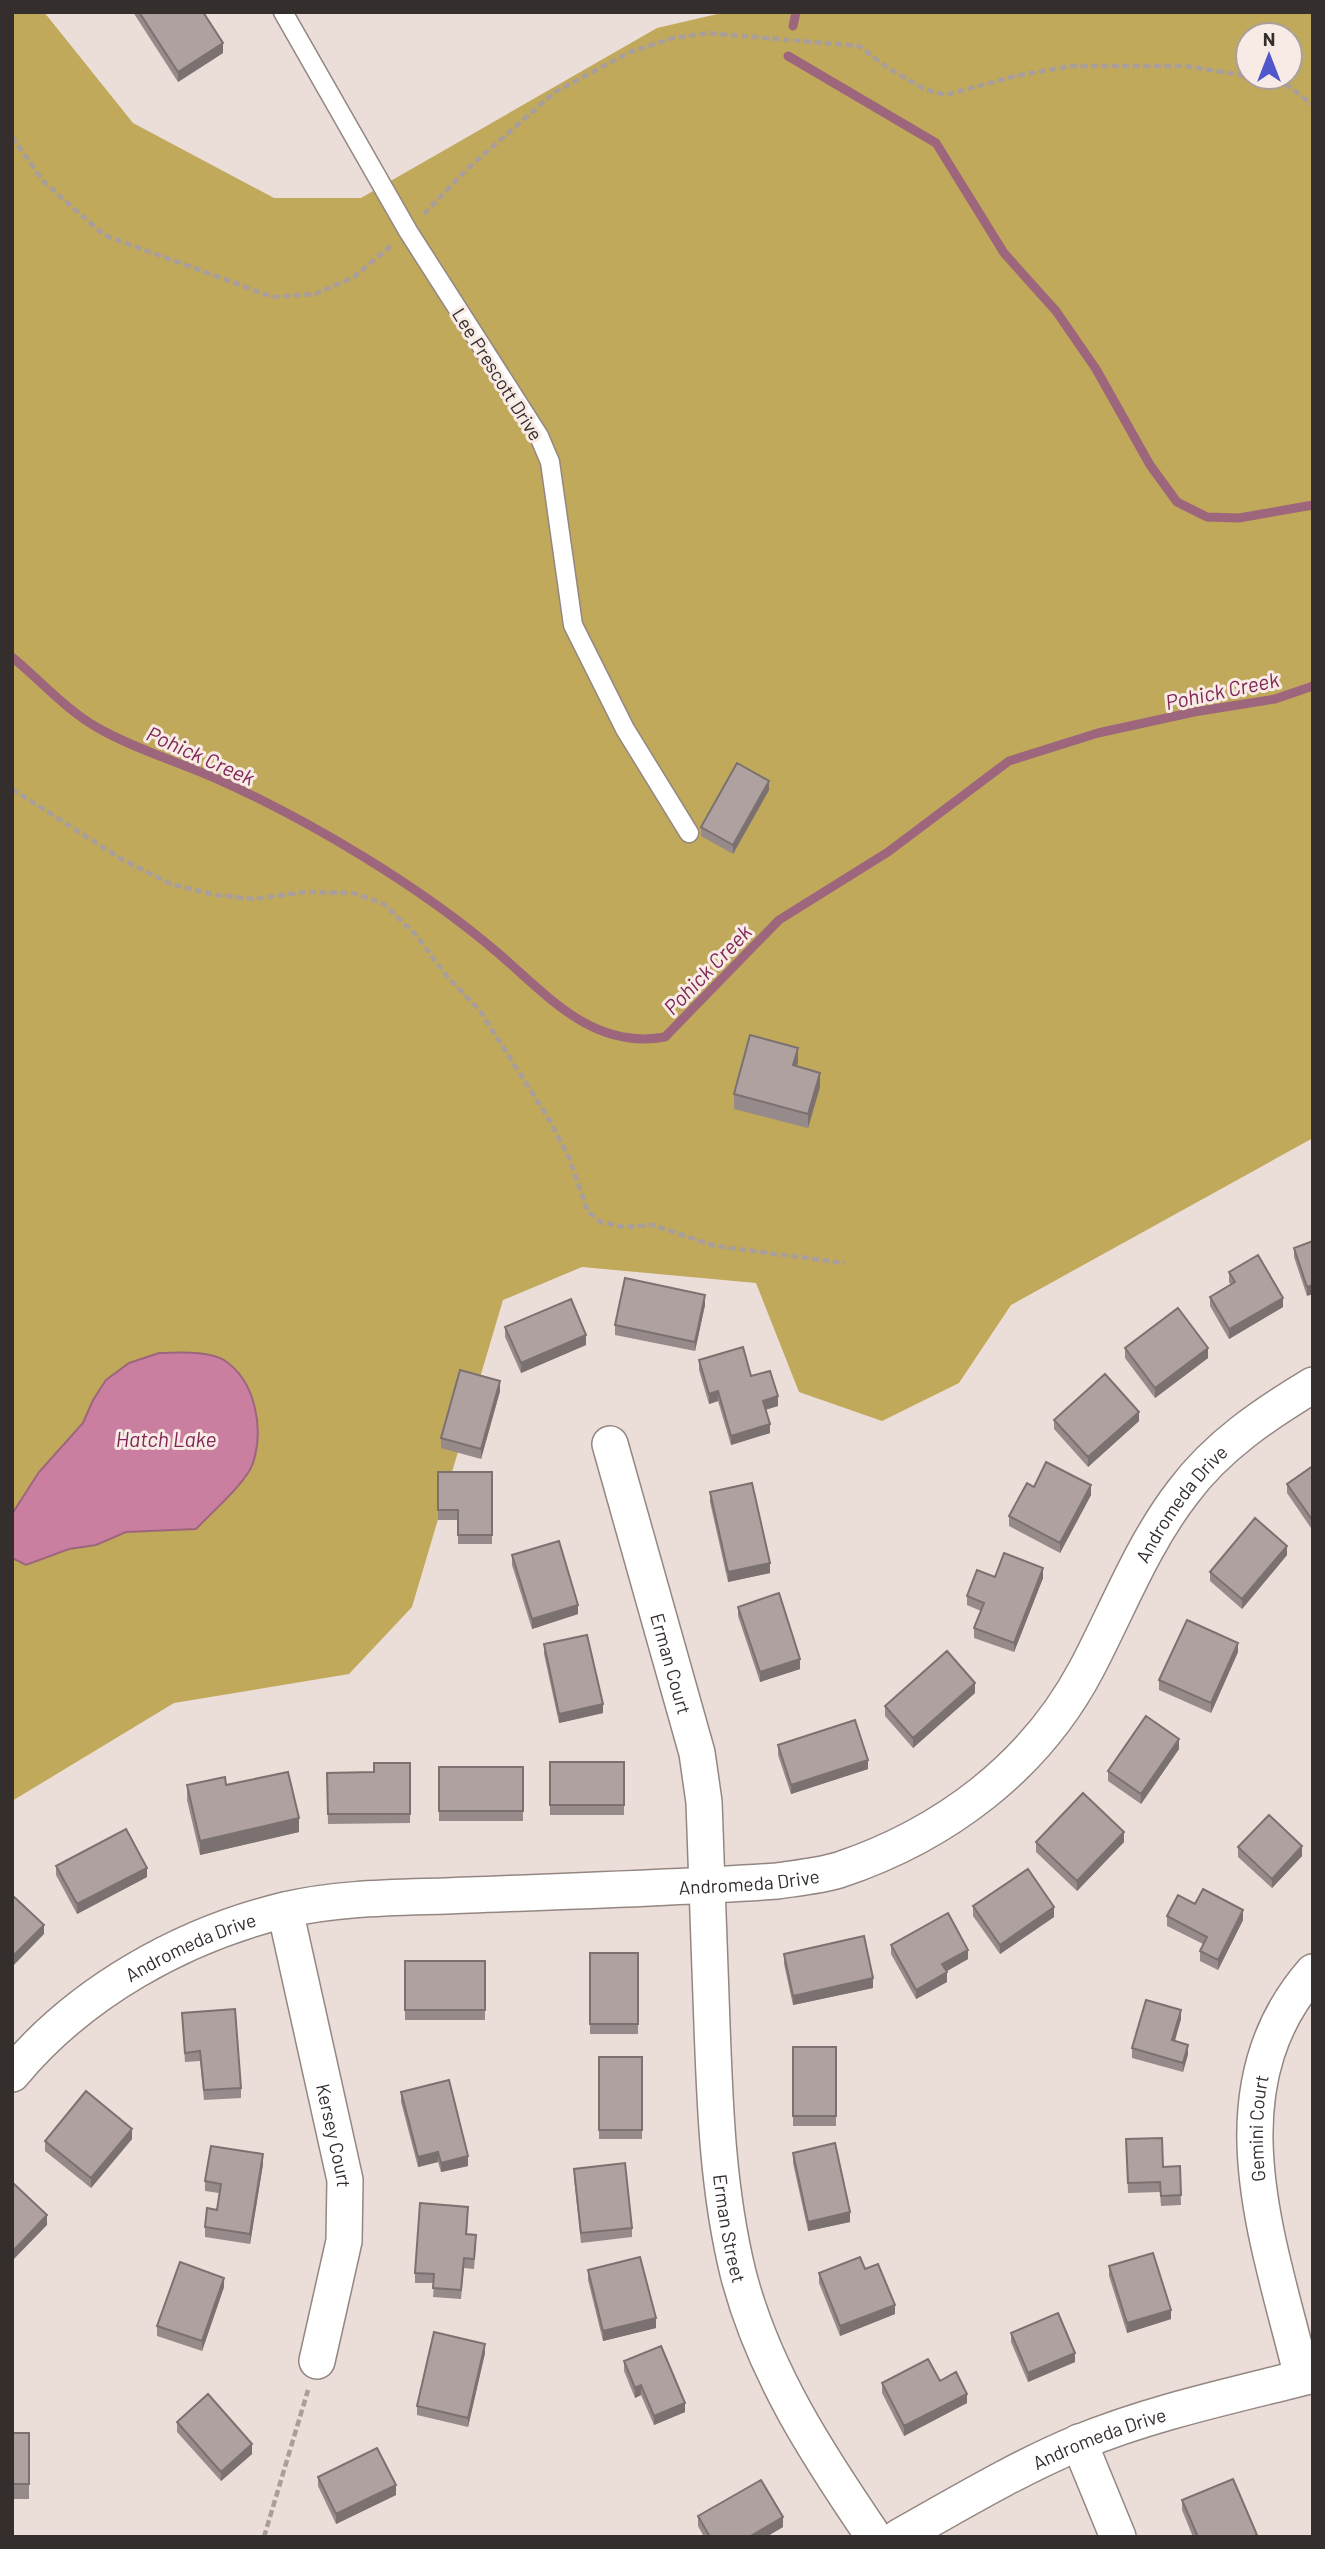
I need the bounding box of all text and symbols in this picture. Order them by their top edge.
north arrow [1234,21,1304,91]
text: N [1263,27,1275,50]
street label: Lee Prescott Drive [448,303,548,445]
water label: Pohick Creek [1163,666,1282,714]
water label: Pohick Creek [143,720,260,790]
water label: Pohick Creek [658,918,757,1019]
water label: Hatch Lake [116,1426,216,1451]
street label: Andromeda Drive [1130,1439,1231,1566]
street label: Erman Court [647,1610,697,1717]
street label: Andromeda Drive [678,1863,821,1898]
street label: Andromeda Drive [121,1907,258,1986]
street label: Gemini Court [1243,2073,1272,2183]
street label: Kersey Court [312,2081,356,2188]
street label: Erman Street [710,2173,752,2285]
street label: Andromeda Drive [1028,2402,1169,2474]

